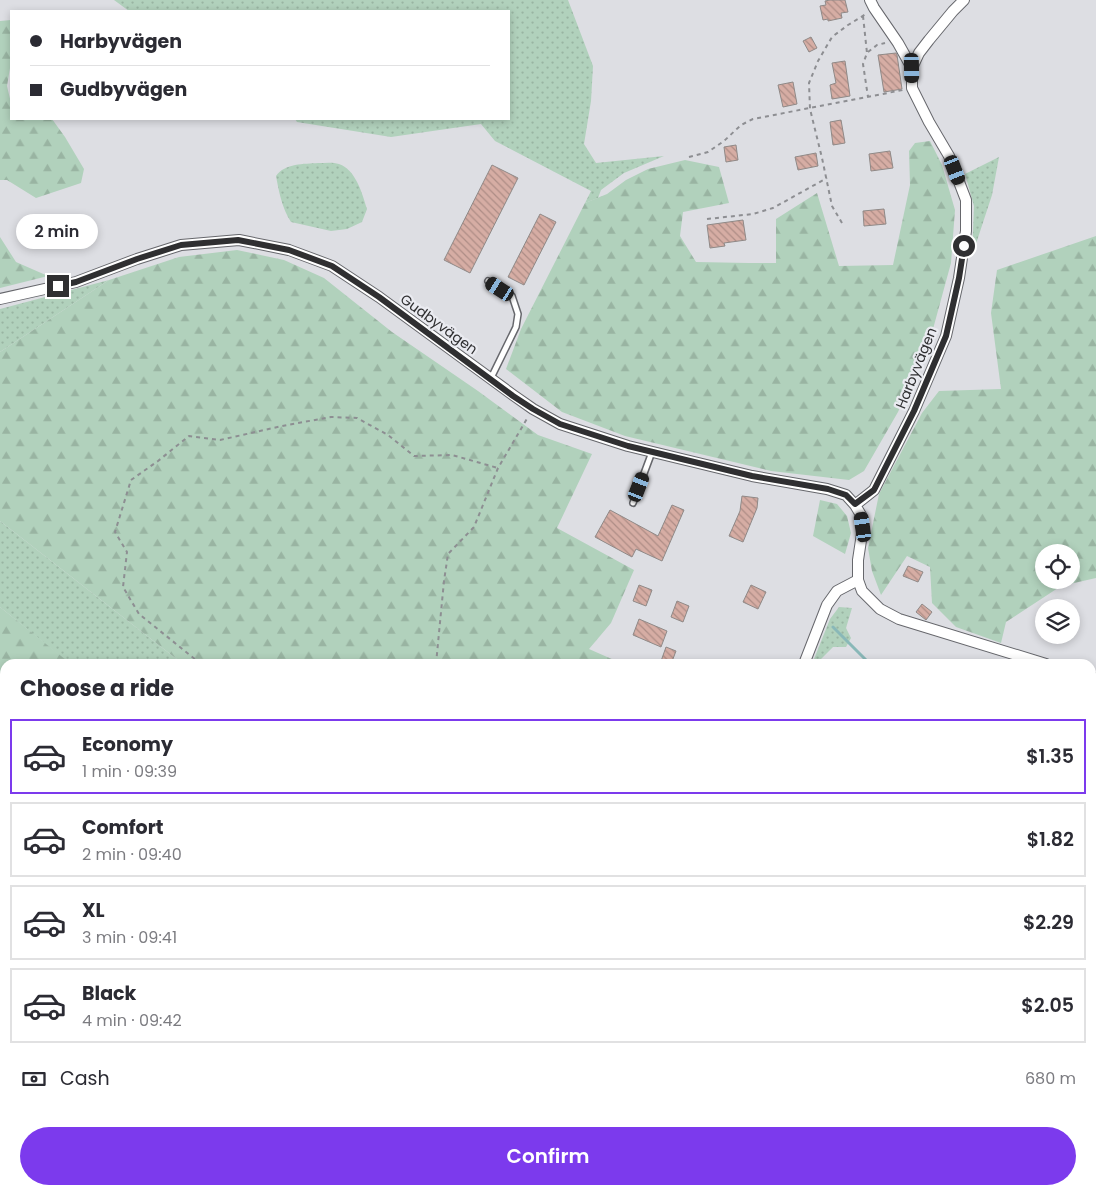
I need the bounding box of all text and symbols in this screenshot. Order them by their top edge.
text: Harbyvägen [60,28,182,55]
car [904,53,919,83]
text: Gudbyvägen [60,76,187,103]
car [942,153,967,187]
callout: 2 min [17,214,99,248]
text: 2 min [35,220,79,243]
route start [953,235,975,257]
route end [47,275,69,297]
car [483,275,516,303]
street label: Gudbyvägen [396,289,482,359]
street label: Harbyvägen [891,324,941,412]
car [626,470,651,504]
car [853,511,872,543]
map controls [1035,544,1080,644]
button: locate [1035,544,1080,589]
button: layers [1035,599,1080,644]
text: Choose a ride [20,673,174,704]
text: Economy [82,731,173,758]
icon: car [22,734,67,779]
text: $1.35 [1026,743,1074,770]
text: 1 min · 09:39 [82,760,177,783]
text: Comfort [82,814,164,841]
icon: car [22,817,67,862]
text: $1.82 [1027,826,1074,853]
text: 2 min · 09:40 [82,843,182,866]
text: XL [82,897,105,924]
icon: car [22,900,67,945]
text: $2.29 [1023,909,1074,936]
text: 3 min · 09:41 [82,926,177,949]
text: Black [82,980,136,1007]
icon: car [22,983,67,1028]
text: $2.05 [1021,992,1074,1019]
text: 4 min · 09:42 [82,1009,182,1032]
icon: cash [20,1065,48,1093]
text: Cash [60,1065,110,1092]
text: 680 m [1025,1067,1076,1090]
button: Confirm [20,1127,1076,1185]

